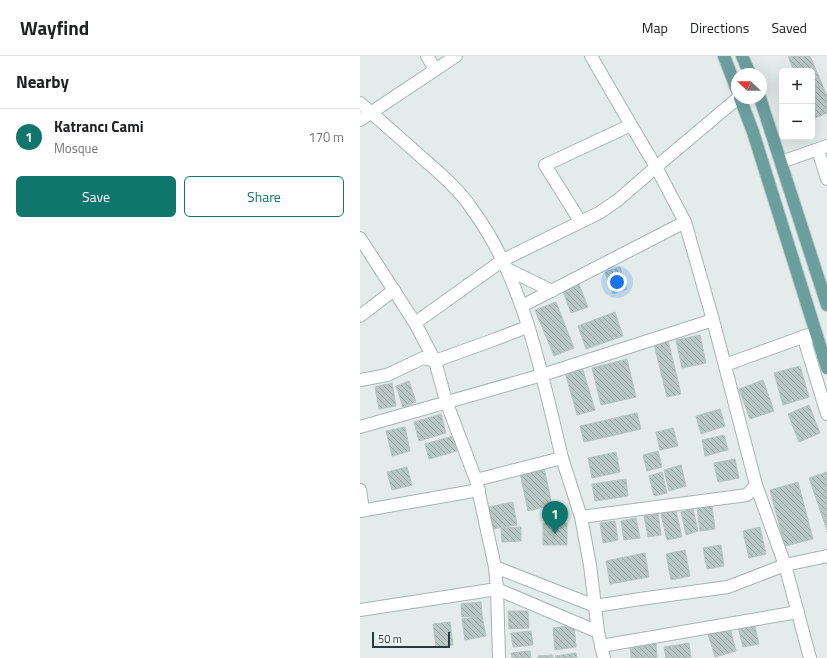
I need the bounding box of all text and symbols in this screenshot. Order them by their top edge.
text: Wayfind [20,13,89,42]
text: Map [642,17,668,38]
text: Directions [690,17,749,38]
text: Saved [771,17,807,38]
north arrow [731,68,767,104]
map controls [779,68,815,140]
button: + [779,68,815,104]
text: Nearby [16,69,69,95]
button: − [779,104,815,140]
text: Katrancı Cami [54,115,144,138]
text: 1 [25,127,33,147]
text: 170 m [308,127,344,147]
text: Mosque [54,138,98,158]
button: Save [16,176,176,217]
button: Share [184,176,344,217]
your location [607,272,627,292]
pin: 1 [542,501,568,534]
scale bar [372,630,450,649]
text: 50 m [378,631,402,647]

